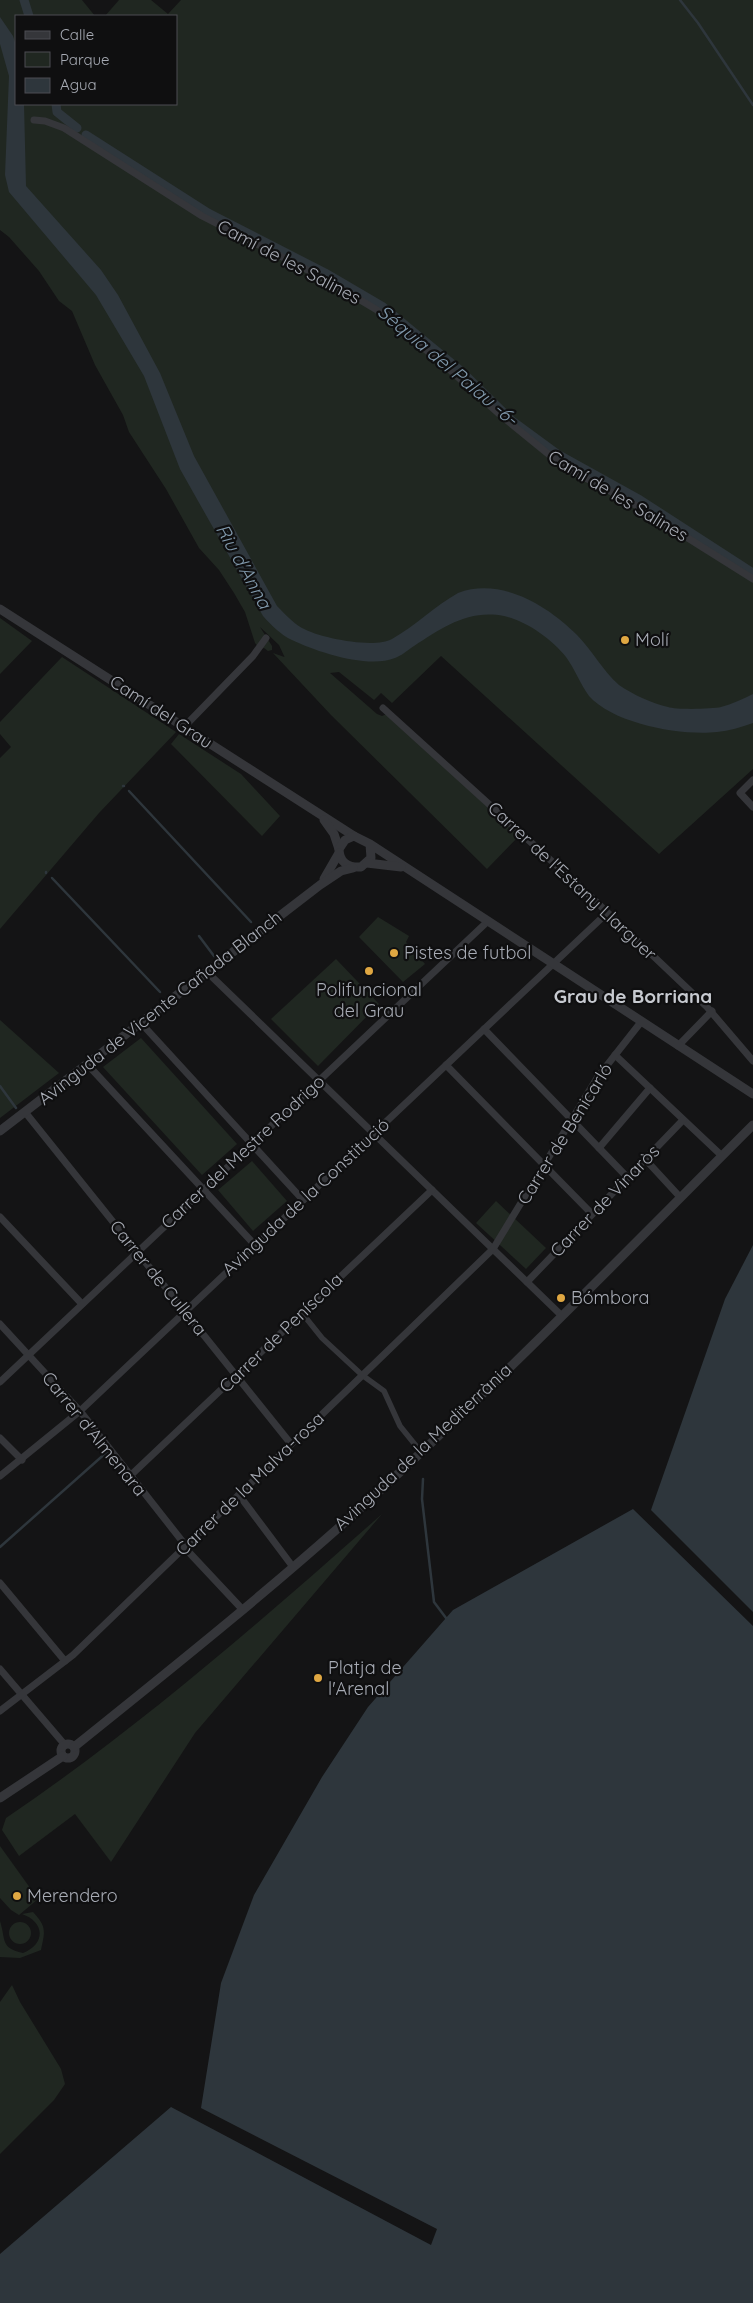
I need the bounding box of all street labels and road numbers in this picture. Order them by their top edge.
street label: Camí de les Salines [213,214,365,309]
street label: Camí de les Salines [544,445,692,546]
street label: Camí del Grau [105,670,217,753]
street label: Carrer de l'Estany Llarguer [483,796,662,965]
street label: Avinguda de Vicente Cañada Blanch [33,905,286,1110]
street label: Carrer de Benicarló [512,1059,617,1209]
street label: Carrer del Mestre Rodrigo [156,1070,329,1234]
street label: Avinguda de la Constitució [217,1113,394,1280]
street label: Carrer de Vinaròs [545,1140,664,1262]
street label: Carrer de Cullera [105,1215,212,1340]
street label: Carrer de Peníscola [214,1268,347,1397]
street label: Avinguda de la Mediterrània [329,1358,516,1535]
street label: Carrer d'Almenara [37,1367,152,1501]
street label: Carrer de la Malva-rosa [170,1407,329,1561]

